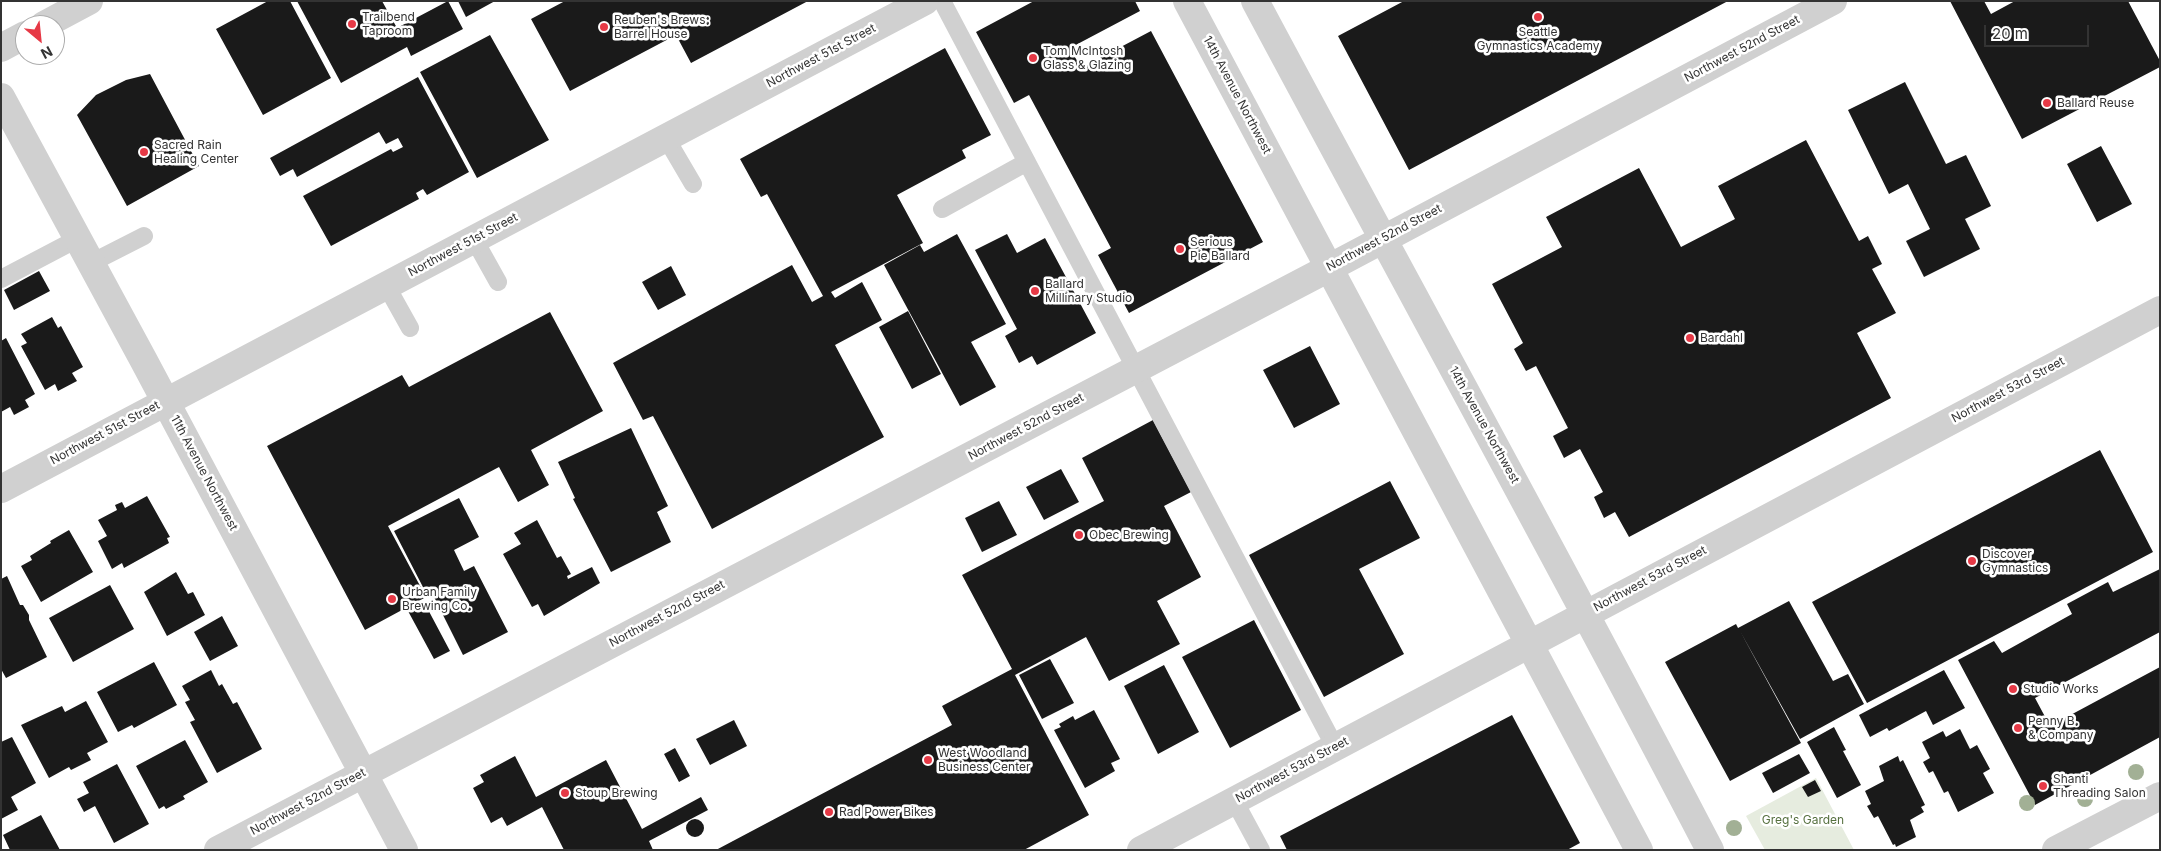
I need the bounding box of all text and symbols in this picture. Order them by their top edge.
place label: Trailbend Taproom [362,10,415,38]
marker: Seattle Gymnastics Academy [1532,11,1544,23]
street label: Northwest 52nd Street [1682,12,1802,86]
place label: Reuben's Brews: Barrel House [614,13,709,41]
north arrow [15,15,65,65]
scale bar [1986,15,2091,47]
marker: Trailbend Taproom [346,18,358,30]
marker: Reuben's Brews: Barrel House [598,21,610,33]
street label: Northwest 51st Street [764,21,878,91]
text: 20 m [1992,24,2028,43]
place label: Seattle Gymnastics Academy [1476,25,1600,53]
street label: 14th Avenue Northwest [1200,34,1274,156]
text: N [38,43,56,63]
place label: Tom McIntosh Glass & Glazing [1043,44,1131,72]
marker: Tom McIntosh Glass & Glazing [1027,52,1039,64]
place label: Ballard Reuse [2057,96,2134,110]
marker: Ballard Reuse [2041,97,2053,109]
place label: Sacred Rain Healing Center [154,138,239,166]
marker: Sacred Rain Healing Center [138,146,150,158]
street label: Northwest 52nd Street [1324,201,1444,275]
street label: Northwest 51st Street [406,210,520,280]
place label: Serious Pie Ballard [1190,235,1250,263]
marker: Serious Pie Ballard [1174,243,1186,255]
place label: Ballard Millinary Studio [1045,277,1132,305]
marker: Ballard Millinary Studio [1029,285,1041,297]
place label: Bardahl [1700,331,1743,345]
marker: Bardahl [1684,332,1696,344]
street label: Northwest 53rd Street [1949,354,2067,426]
street label: 14th Avenue Northwest [1446,364,1522,486]
street label: Northwest 52nd Street [966,390,1086,464]
street label: Northwest 51st Street [48,398,162,468]
street label: 11th Avenue Northwest [167,413,241,533]
place label: Obec Brewing [1089,528,1169,542]
marker: Obec Brewing [1073,529,1085,541]
street label: Northwest 53rd Street [1591,543,1709,615]
place label: Discover Gymnastics [1982,547,2048,575]
marker: Discover Gymnastics [1966,555,1978,567]
street label: Northwest 52nd Street [607,577,727,651]
place label: Urban Family Brewing Co. [402,585,477,613]
marker: Urban Family Brewing Co. [386,593,398,605]
place label: Studio Works [2023,682,2099,696]
marker: Studio Works [2007,683,2019,695]
place label: Penny B. & Company [2028,714,2093,742]
marker: Penny B. & Company [2012,722,2024,734]
street label: Northwest 53rd Street [1233,734,1351,806]
place label: West Woodland Business Center [938,746,1030,774]
marker: West Woodland Business Center [922,754,934,766]
street label: Northwest 52nd Street [248,765,368,839]
place label: Shanti Threading Salon [2053,772,2146,800]
marker: Shanti Threading Salon [2037,780,2049,792]
place label: Stoup Brewing [575,786,658,800]
marker: Stoup Brewing [559,787,571,799]
place label: Rad Power Bikes [839,805,934,819]
marker: Rad Power Bikes [823,806,835,818]
park label: Greg's Garden [1762,813,1844,827]

